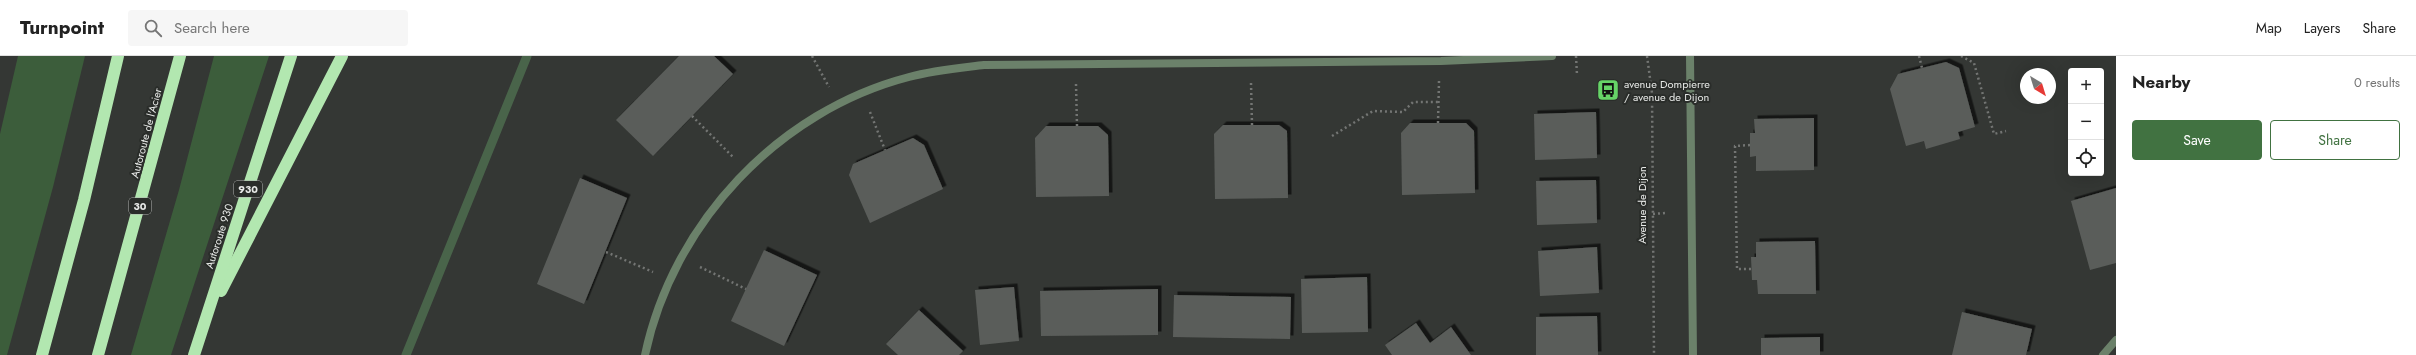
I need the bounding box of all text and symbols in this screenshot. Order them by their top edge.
search box [128,10,408,46]
text: Turnpoint [20,14,104,41]
icon: search [142,17,164,39]
text: Search here [174,17,250,39]
text: Map [2256,18,2282,38]
text: Layers [2304,18,2340,38]
text: Share [2362,18,2396,38]
north arrow [2020,68,2056,104]
map controls [2068,68,2104,176]
button: + [2068,68,2104,104]
text: Nearby [2132,70,2190,94]
text: 0 results [2354,73,2400,92]
place label: avenue Dompierre / avenue de Dijon [1624,76,1710,105]
bus stop icon: avenue Dompierre / avenue de Dijon [1595,77,1621,103]
street label: Autoroute de l'Acier [126,86,166,180]
button: − [2068,104,2104,140]
button: Save [2132,120,2262,160]
button: Share [2270,120,2400,160]
button: locate [2068,140,2104,176]
street label: Avenue de Dijon [1634,166,1650,244]
road number: 930 [234,181,262,197]
road number: 30 [129,198,151,214]
street label: Autoroute 930 [201,201,237,271]

